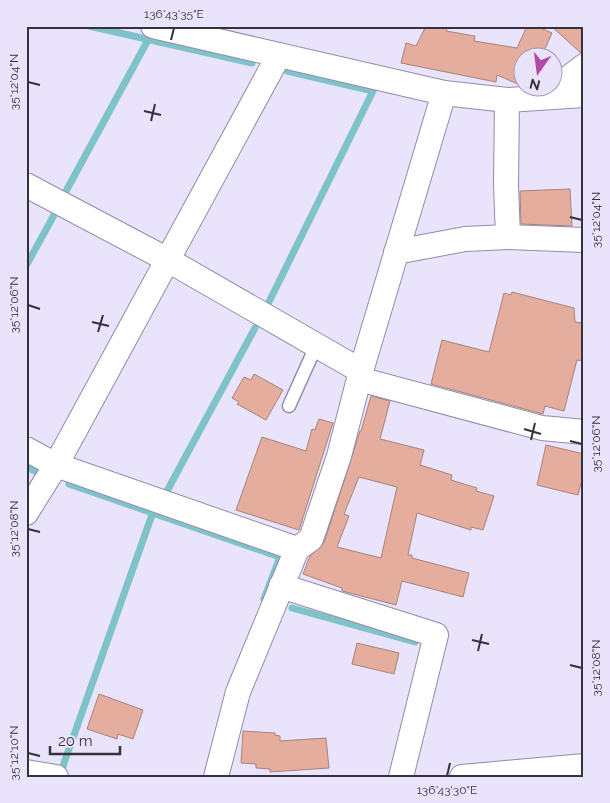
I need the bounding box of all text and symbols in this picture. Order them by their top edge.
text: 136°43'35"E [144,7,204,21]
north arrow [512,48,562,98]
text: 35°12'04"N [7,54,21,110]
text: N [528,76,542,94]
text: 35°12'04"N [589,192,603,248]
text: 35°12'06"N [7,276,21,334]
text: 35°12'06"N [589,415,603,473]
text: 35°12'08"N [7,500,21,558]
text: 35°12'08"N [589,639,603,697]
scale bar [50,723,120,755]
text: 35°12'10"N [7,725,21,781]
text: 20 m [58,732,93,750]
text: 136°43'30"E [417,783,477,797]

